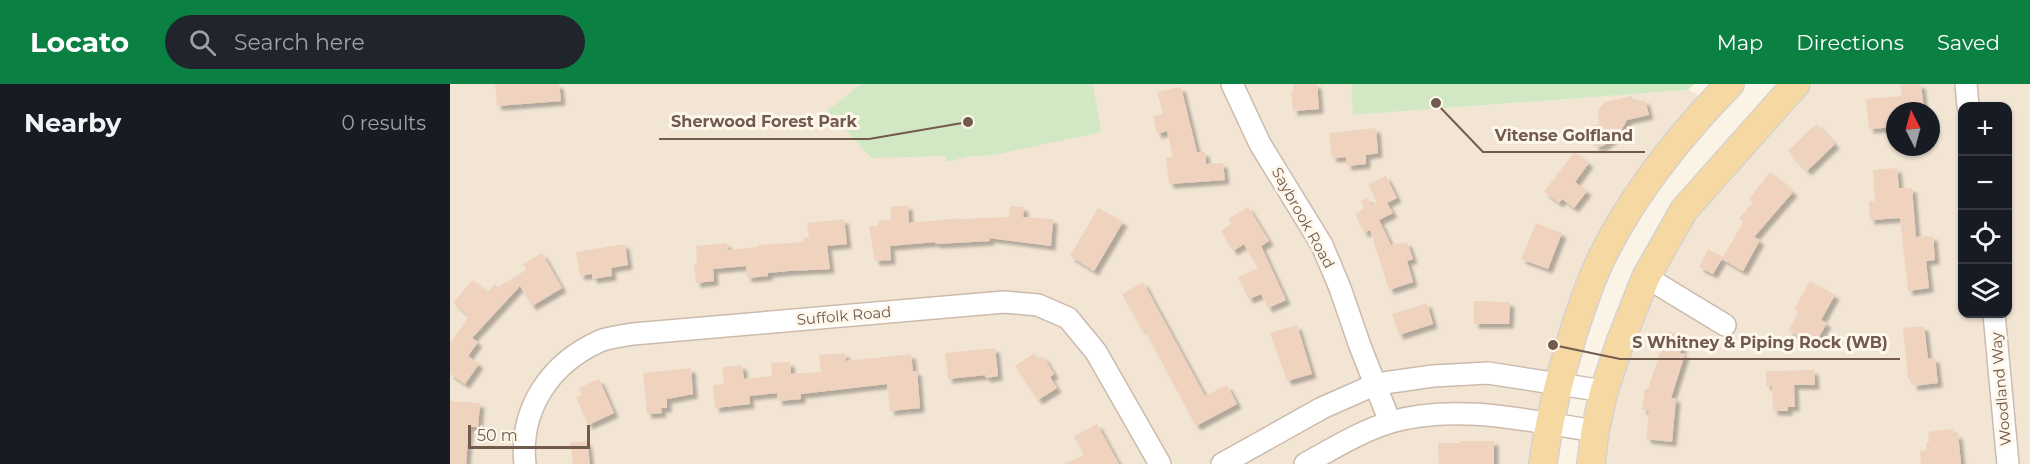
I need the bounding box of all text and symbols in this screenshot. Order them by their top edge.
search box [165,15,585,69]
text: Locato [30,25,129,59]
icon: search [186,26,219,59]
text: Search here [234,29,365,56]
text: Map [1717,30,1763,55]
text: Directions [1796,30,1904,55]
text: Saved [1937,30,2000,55]
north arrow [1886,102,1940,156]
map controls [1958,102,2012,318]
button: + [1958,102,2012,156]
callout: Sherwood Forest Park [659,105,869,139]
text: Nearby [24,107,121,139]
text: 0 results [341,111,426,135]
text: Sherwood Forest Park [671,112,857,131]
callout: Vitense Golfland [1483,118,1645,152]
text: Vitense Golfland [1494,126,1633,145]
button: − [1958,156,2012,210]
street label: Saybrook Road [1268,164,1339,272]
button: locate [1958,210,2012,264]
button: layers [1958,264,2012,318]
street label: Suffolk Road [796,302,892,329]
callout: S Whitney & Piping Rock (WB) [1620,325,1900,359]
street label: Woodland Way [1986,330,2015,447]
text: S Whitney & Piping Rock (WB) [1632,333,1888,352]
scale bar [468,422,590,450]
text: 50 m [477,426,518,445]

